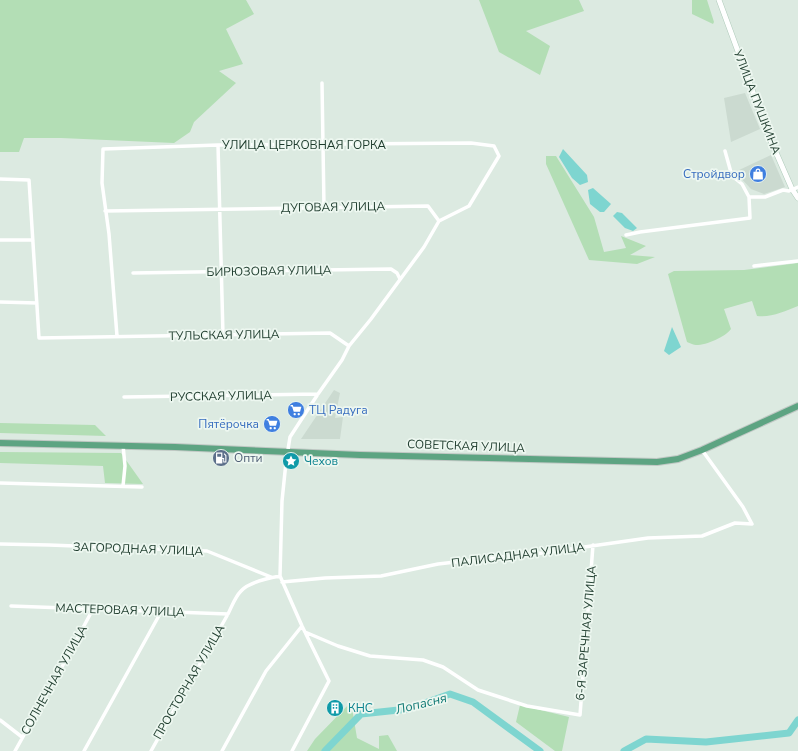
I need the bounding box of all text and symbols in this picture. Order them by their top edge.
street label: УЛИЦА ПУШКИНА [729,47,784,157]
street label: УЛИЦА ЦЕРКОВНАЯ ГОРКА [221,137,386,153]
shop icon: Стройдвор [748,164,768,184]
place label: Стройдвор [683,166,745,182]
street label: ДУГОВАЯ УЛИЦА [281,198,385,216]
street label: БИРЮЗОВАЯ УЛИЦА [206,262,332,280]
street label: ТУЛЬСКАЯ УЛИЦА [168,326,280,344]
street label: РУССКАЯ УЛИЦА [170,387,272,405]
supermarket icon: ТЦ Радуга [286,400,306,420]
place label: ТЦ Радуга [309,402,368,418]
supermarket icon: Пятёрочка [262,414,282,434]
place label: Пятёрочка [198,416,259,432]
street label: СОВЕТСКАЯ УЛИЦА [407,436,525,456]
fuel station icon: Опти [211,448,231,468]
place label: Опти [234,450,263,466]
place icon: Чехов [281,451,301,471]
place label: Чехов [304,453,339,469]
street label: ЗАГОРОДНАЯ УЛИЦА [73,539,204,559]
street label: ПАЛИСАДНАЯ УЛИЦА [450,539,586,571]
street label: 6-Я ЗАРЕЧНАЯ УЛИЦА [572,565,600,701]
street label: МАСТЕРОВАЯ УЛИЦА [55,600,185,620]
street label: СОЛНЕЧНАЯ УЛИЦА [17,622,91,738]
street label: ПРОСТОРНАЯ УЛИЦА [150,622,229,742]
water label: Лопасня [393,689,449,719]
building icon: КНС [325,698,345,718]
place label: КНС [348,700,373,716]

